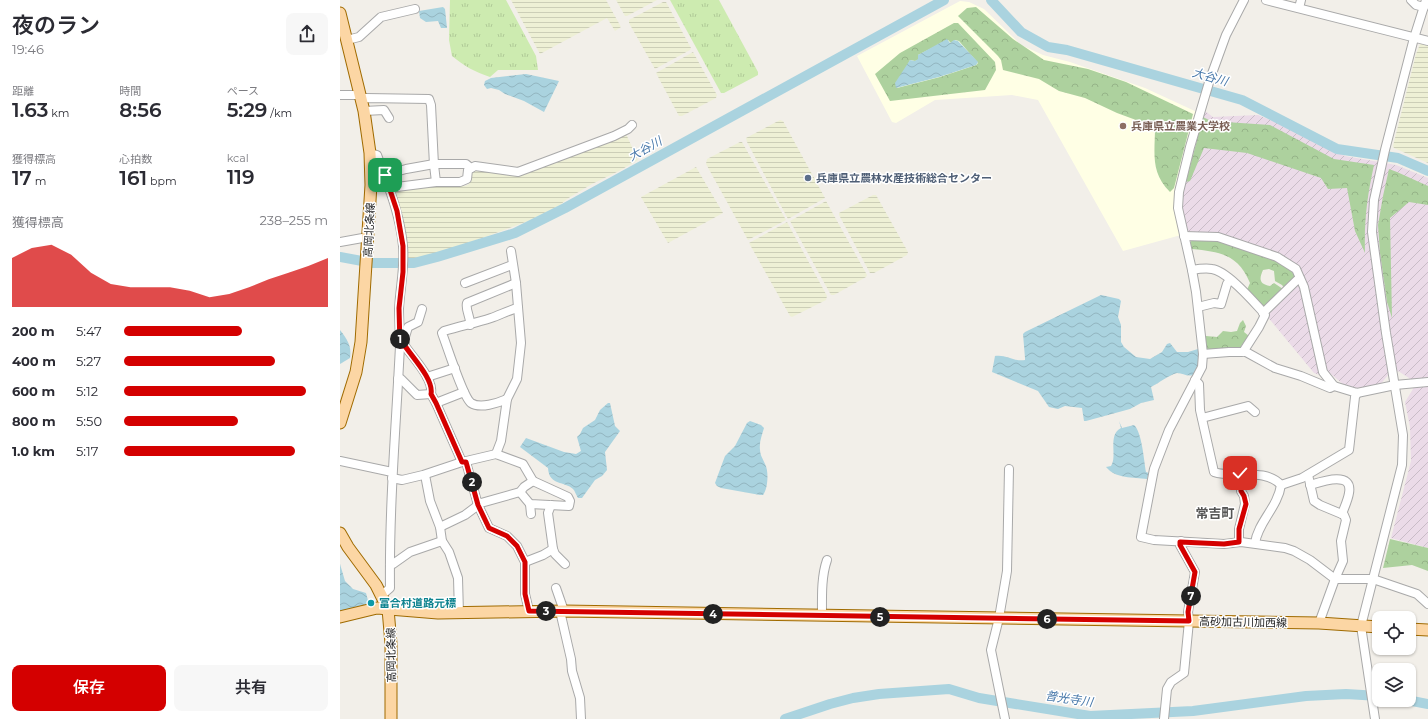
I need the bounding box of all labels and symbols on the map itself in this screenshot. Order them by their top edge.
water label: 大谷川 [1191,64,1231,89]
place label: 兵庫県立農業大学校 [1131,119,1230,133]
marker: 兵庫県立農業大学校 [1118,121,1128,131]
water label: 大谷川 [625,132,666,164]
pin [368,158,402,192]
place label: 兵庫県立農林水産技術総合センター [816,171,992,185]
marker: 兵庫県立農林水産技術総合センター [803,173,813,183]
street label: 高岡北条線 [361,202,377,258]
pin: 1 [390,329,410,349]
pin [1223,456,1257,490]
pin: 2 [462,472,482,492]
district label: 常吉町 [1195,505,1235,521]
pin: 7 [1181,586,1201,606]
place label: 富合村道路元標 [379,596,456,610]
marker: 富合村道路元標 [366,598,376,608]
pin: 3 [536,601,556,621]
pin: 4 [703,604,723,624]
pin: 5 [870,607,890,627]
pin: 6 [1037,609,1057,629]
street label: 高砂加古川加西線 [1199,614,1287,630]
street label: 高岡北条線 [384,627,398,683]
water label: 普光寺川 [1044,688,1096,710]

